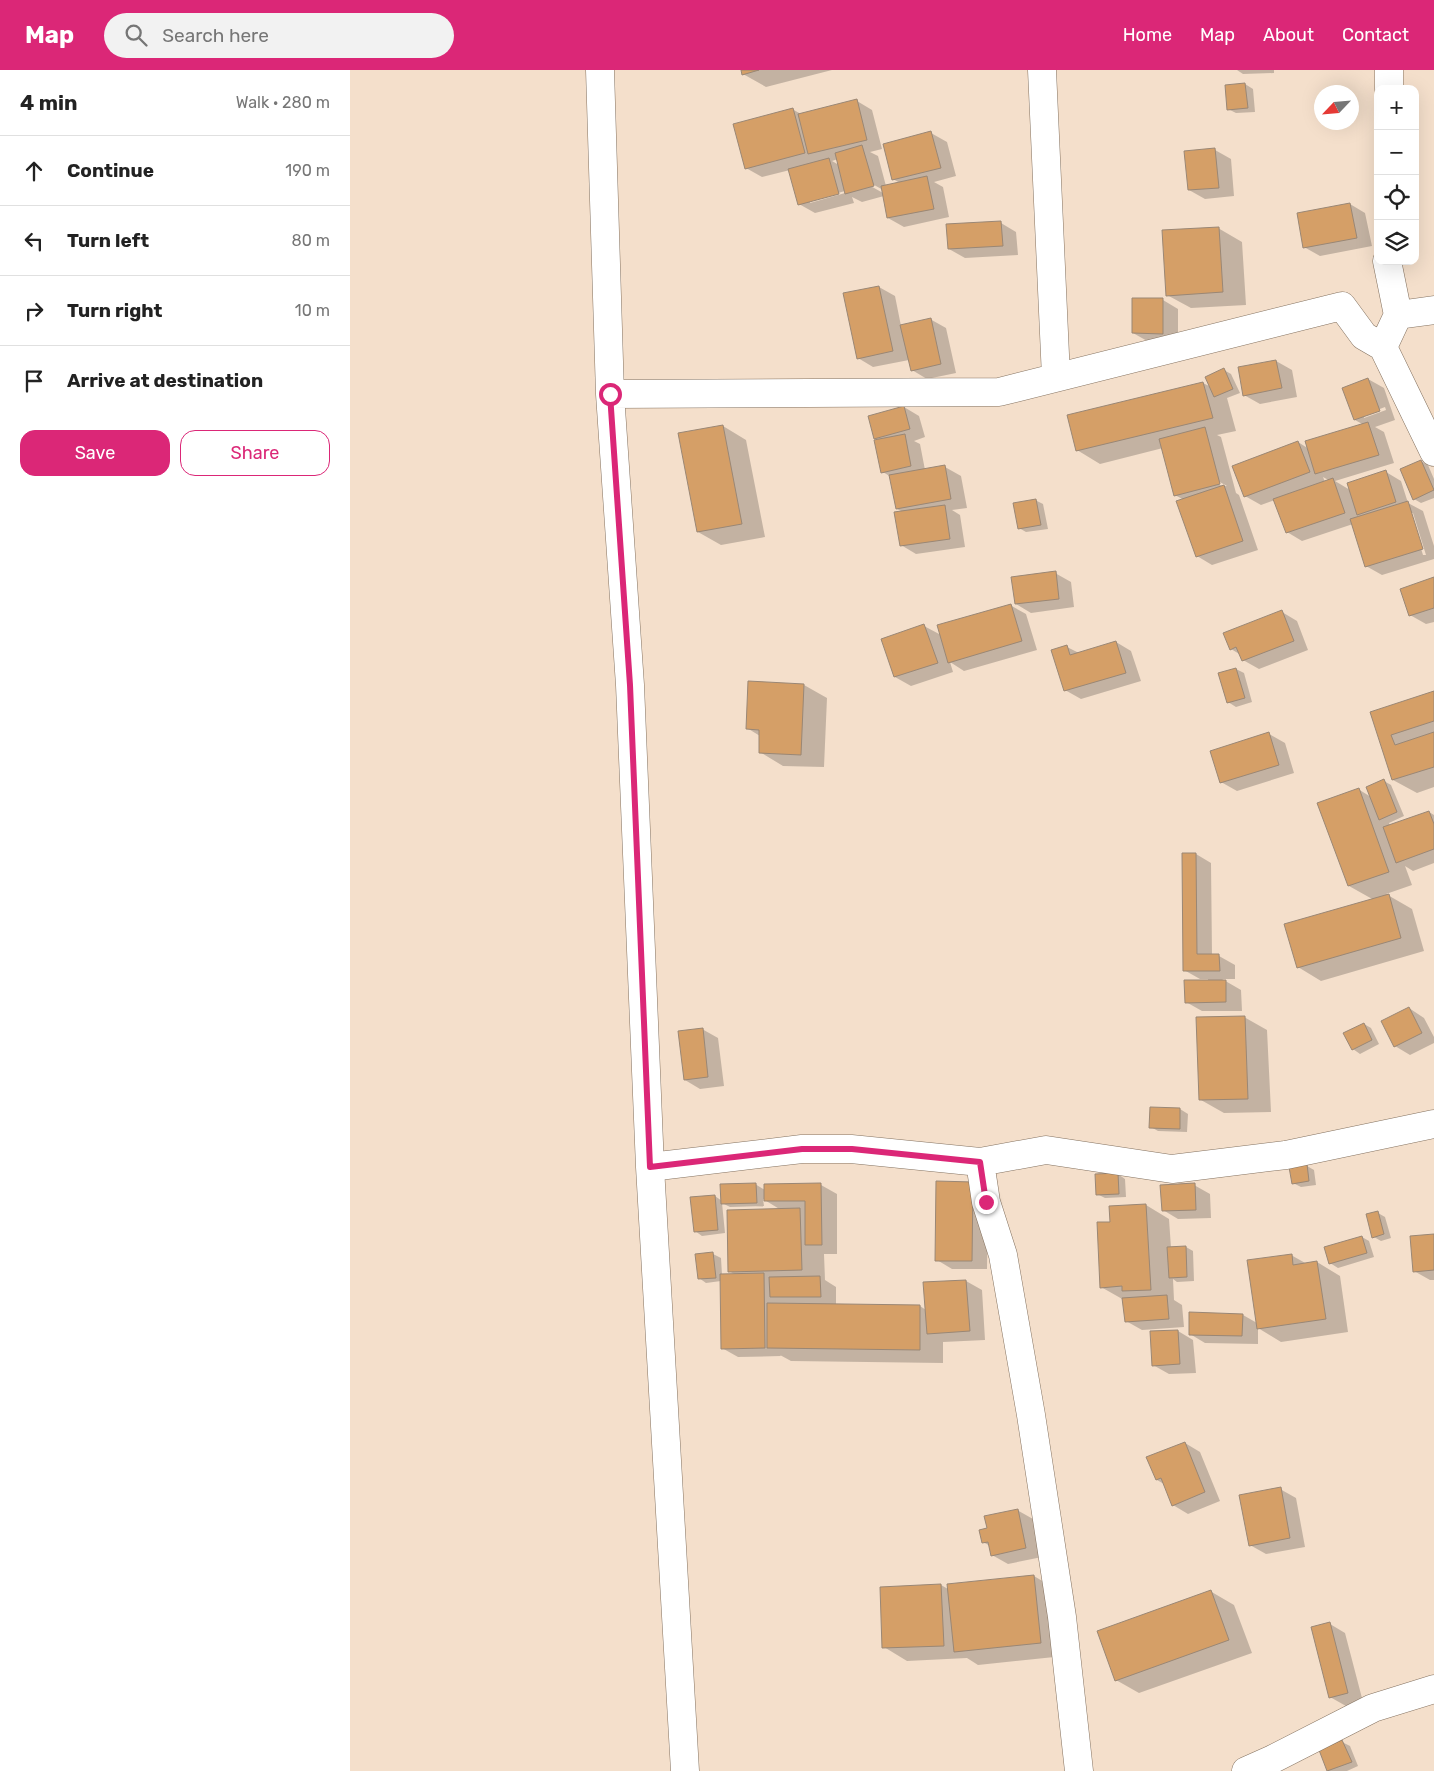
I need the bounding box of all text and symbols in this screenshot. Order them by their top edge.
search box [104,13,454,58]
text: Map [25,21,74,49]
icon: search [122,21,150,49]
text: Search here [162,24,269,47]
text: Home [1123,24,1172,46]
text: Map [1200,24,1235,46]
text: About [1263,24,1314,46]
text: Contact [1342,24,1409,46]
north arrow [1314,85,1359,130]
map controls [1374,85,1419,265]
button: + [1374,85,1419,130]
text: 4 min [20,90,78,115]
text: Walk · 280 m [236,93,330,112]
button: − [1374,130,1419,175]
icon: ahead [20,157,48,185]
text: Continue [67,159,154,182]
text: 190 m [285,161,330,180]
button: locate [1374,175,1419,220]
button: layers [1374,220,1419,265]
icon: left [20,227,48,255]
text: Turn left [67,229,149,252]
text: 80 m [292,231,330,250]
icon: right [20,297,48,325]
text: Turn right [67,299,162,322]
text: 10 m [295,301,330,320]
icon: arrive [20,367,48,395]
text: Arrive at destination [67,369,263,392]
route start [599,383,622,406]
button: Save [20,430,170,476]
button: Share [180,430,330,476]
route end [975,1191,998,1214]

